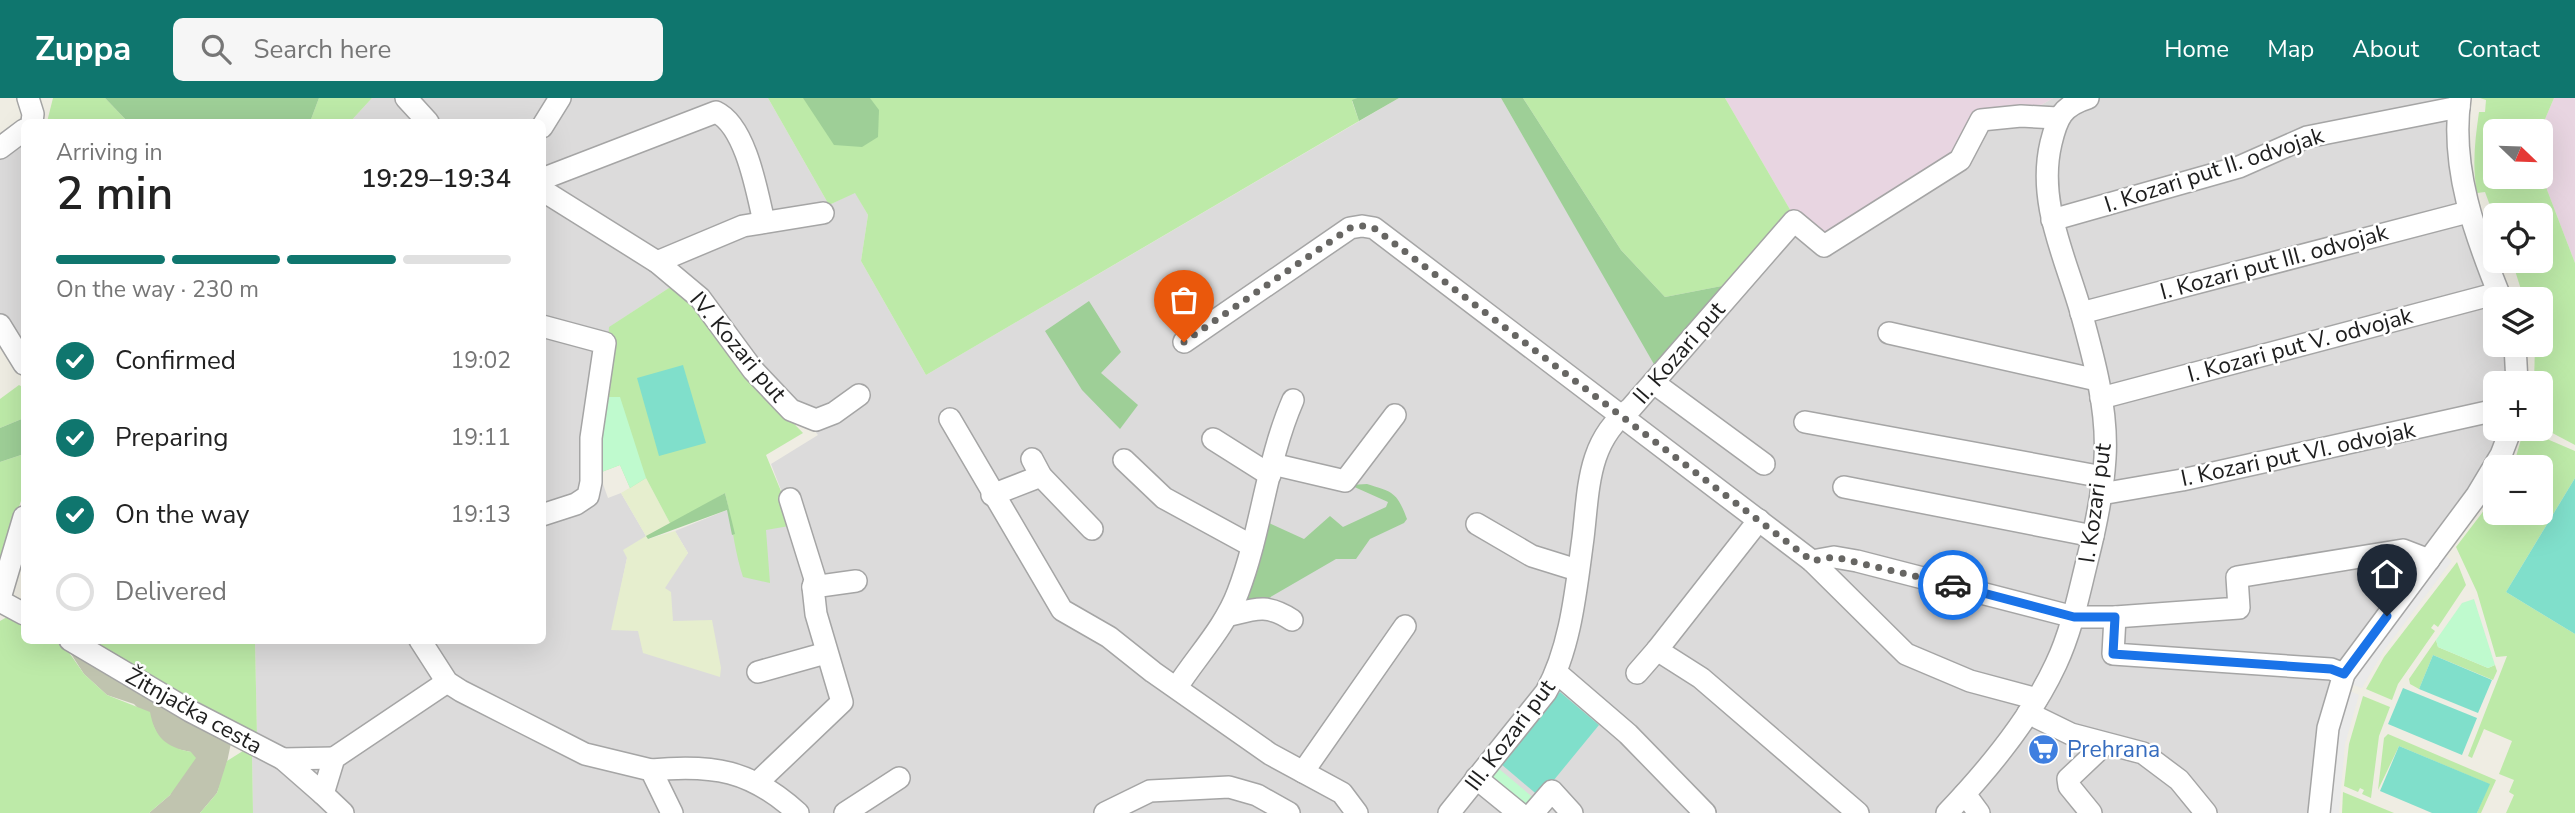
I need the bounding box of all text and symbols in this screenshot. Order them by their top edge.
search box [173,18,663,81]
text: Zuppa [35,27,131,72]
icon: search [197,30,235,68]
text: Search here [253,32,391,67]
text: Home [2164,33,2229,65]
text: Map [2267,33,2314,65]
text: About [2352,33,2419,65]
text: Contact [2457,33,2540,65]
north arrow [2483,119,2553,189]
map controls [2483,119,2553,525]
street label: I. Kozari put II. odvojak [2100,120,2328,220]
text: Arriving in [56,137,163,168]
text: 19:29–19:34 [361,161,511,196]
text: 2 min [56,162,173,225]
button: locate [2483,203,2553,273]
street label: I. Kozari put III. odvojak [2157,217,2392,307]
pin [1154,270,1214,342]
text: On the way · 230 m [56,274,259,305]
icon: bag [1165,281,1203,319]
street label: IV. Kozari put [683,285,794,409]
button: layers [2483,287,2553,357]
street label: II. Kozari put [1626,294,1733,411]
street label: I. Kozari put V. odvojak [2184,300,2416,390]
icon: check [56,342,94,380]
text: Confirmed [115,343,236,378]
text: 19:02 [451,345,511,376]
button: + [2483,371,2553,441]
street label: I. Kozari put VI. odvojak [2178,414,2419,494]
icon: check [56,419,94,457]
text: Preparing [115,420,228,455]
text: 19:11 [451,422,511,453]
street label: I. Kozari put [2071,440,2119,565]
button: − [2483,455,2553,525]
icon: check [56,496,94,534]
text: On the way [115,497,249,532]
text: 19:13 [451,499,511,530]
pin [2357,544,2417,616]
courier [1918,550,1988,620]
icon: home [2368,555,2406,593]
icon: car [1934,566,1972,604]
text: Delivered [115,574,227,609]
street label: Žitnjačka cesta [120,661,268,761]
street label: III. Kozari put [1458,672,1563,797]
supermarket icon: Prehrana [2027,732,2061,766]
place label: Prehrana [2067,734,2160,765]

